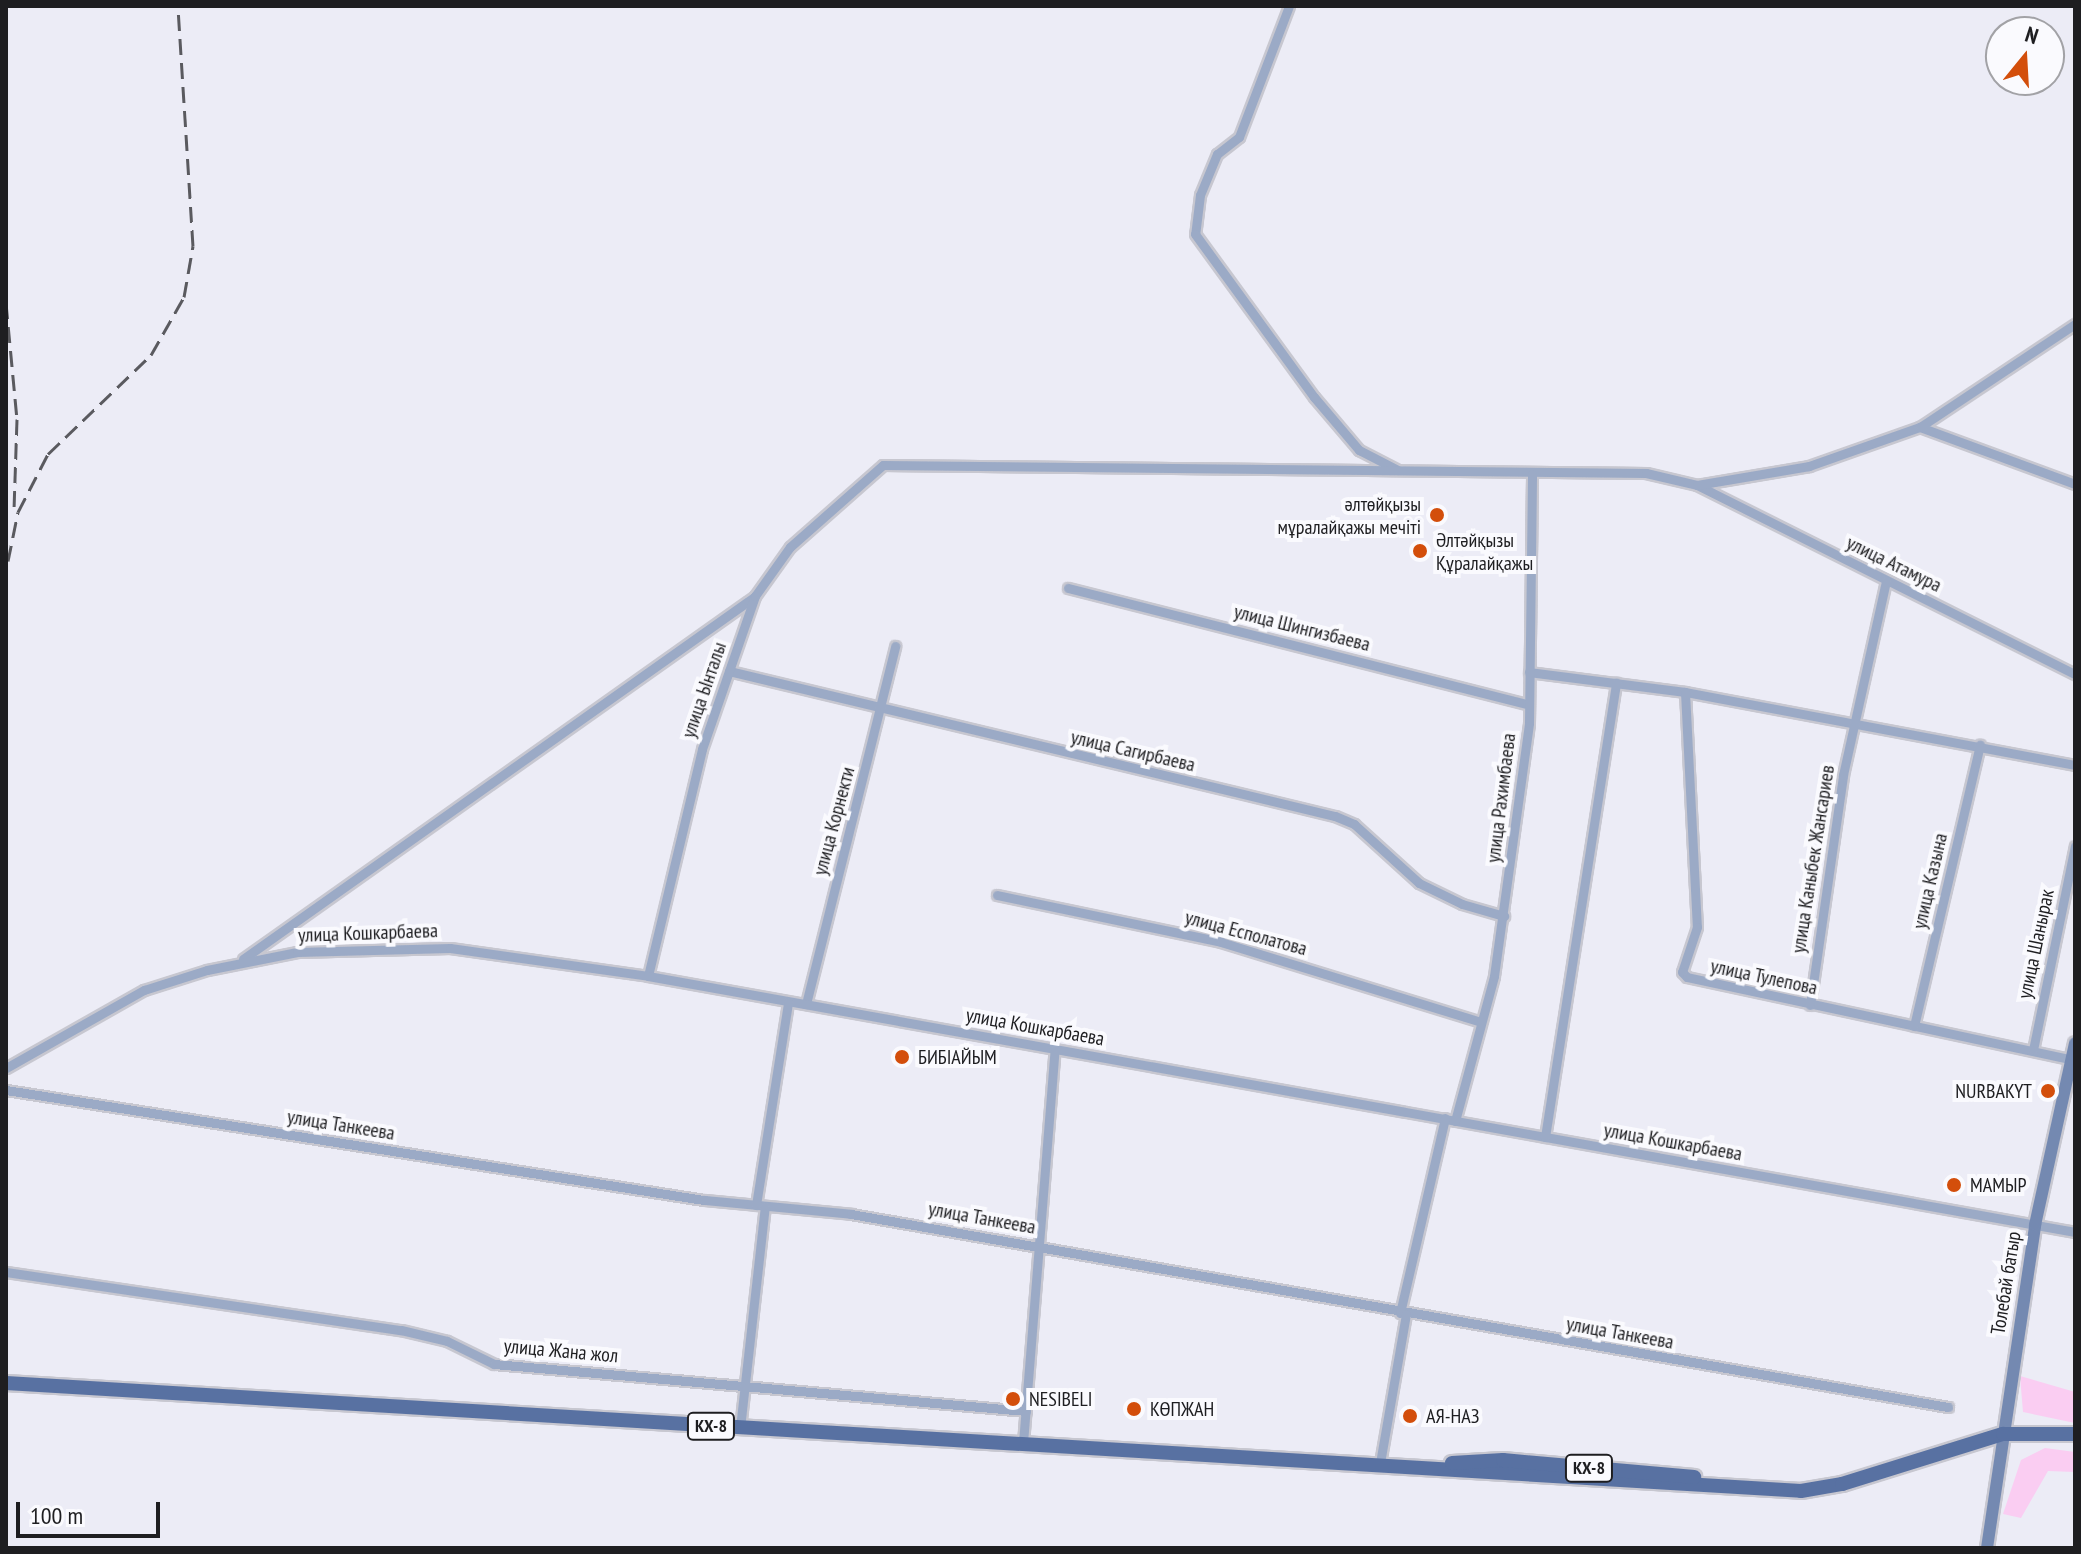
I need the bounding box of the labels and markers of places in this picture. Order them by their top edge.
place label: әлтөйқызы мұралайқажы мечіті [1277,492,1421,539]
marker: әлтөйқызы мұралайқажы мечіті [1428,506,1446,524]
place label: Әлтәйқызы Құралайқажы [1436,528,1533,575]
marker: Әлтәйқызы Құралайқажы [1411,542,1429,560]
place label: БИБІАЙЫМ [918,1045,997,1069]
marker: БИБІАЙЫМ [893,1048,911,1066]
place label: NURBAKYT [1955,1079,2032,1103]
marker: NURBAKYT [2039,1082,2057,1100]
place label: МАМЫР [1970,1173,2026,1197]
marker: МАМЫР [1945,1176,1963,1194]
place label: NESIBELI [1029,1387,1093,1411]
marker: NESIBELI [1004,1390,1022,1408]
place label: КӨПЖАН [1150,1397,1214,1421]
marker: КӨПЖАН [1125,1400,1143,1418]
place label: АЯ-НАЗ [1426,1404,1479,1428]
marker: АЯ-НАЗ [1401,1407,1419,1425]

